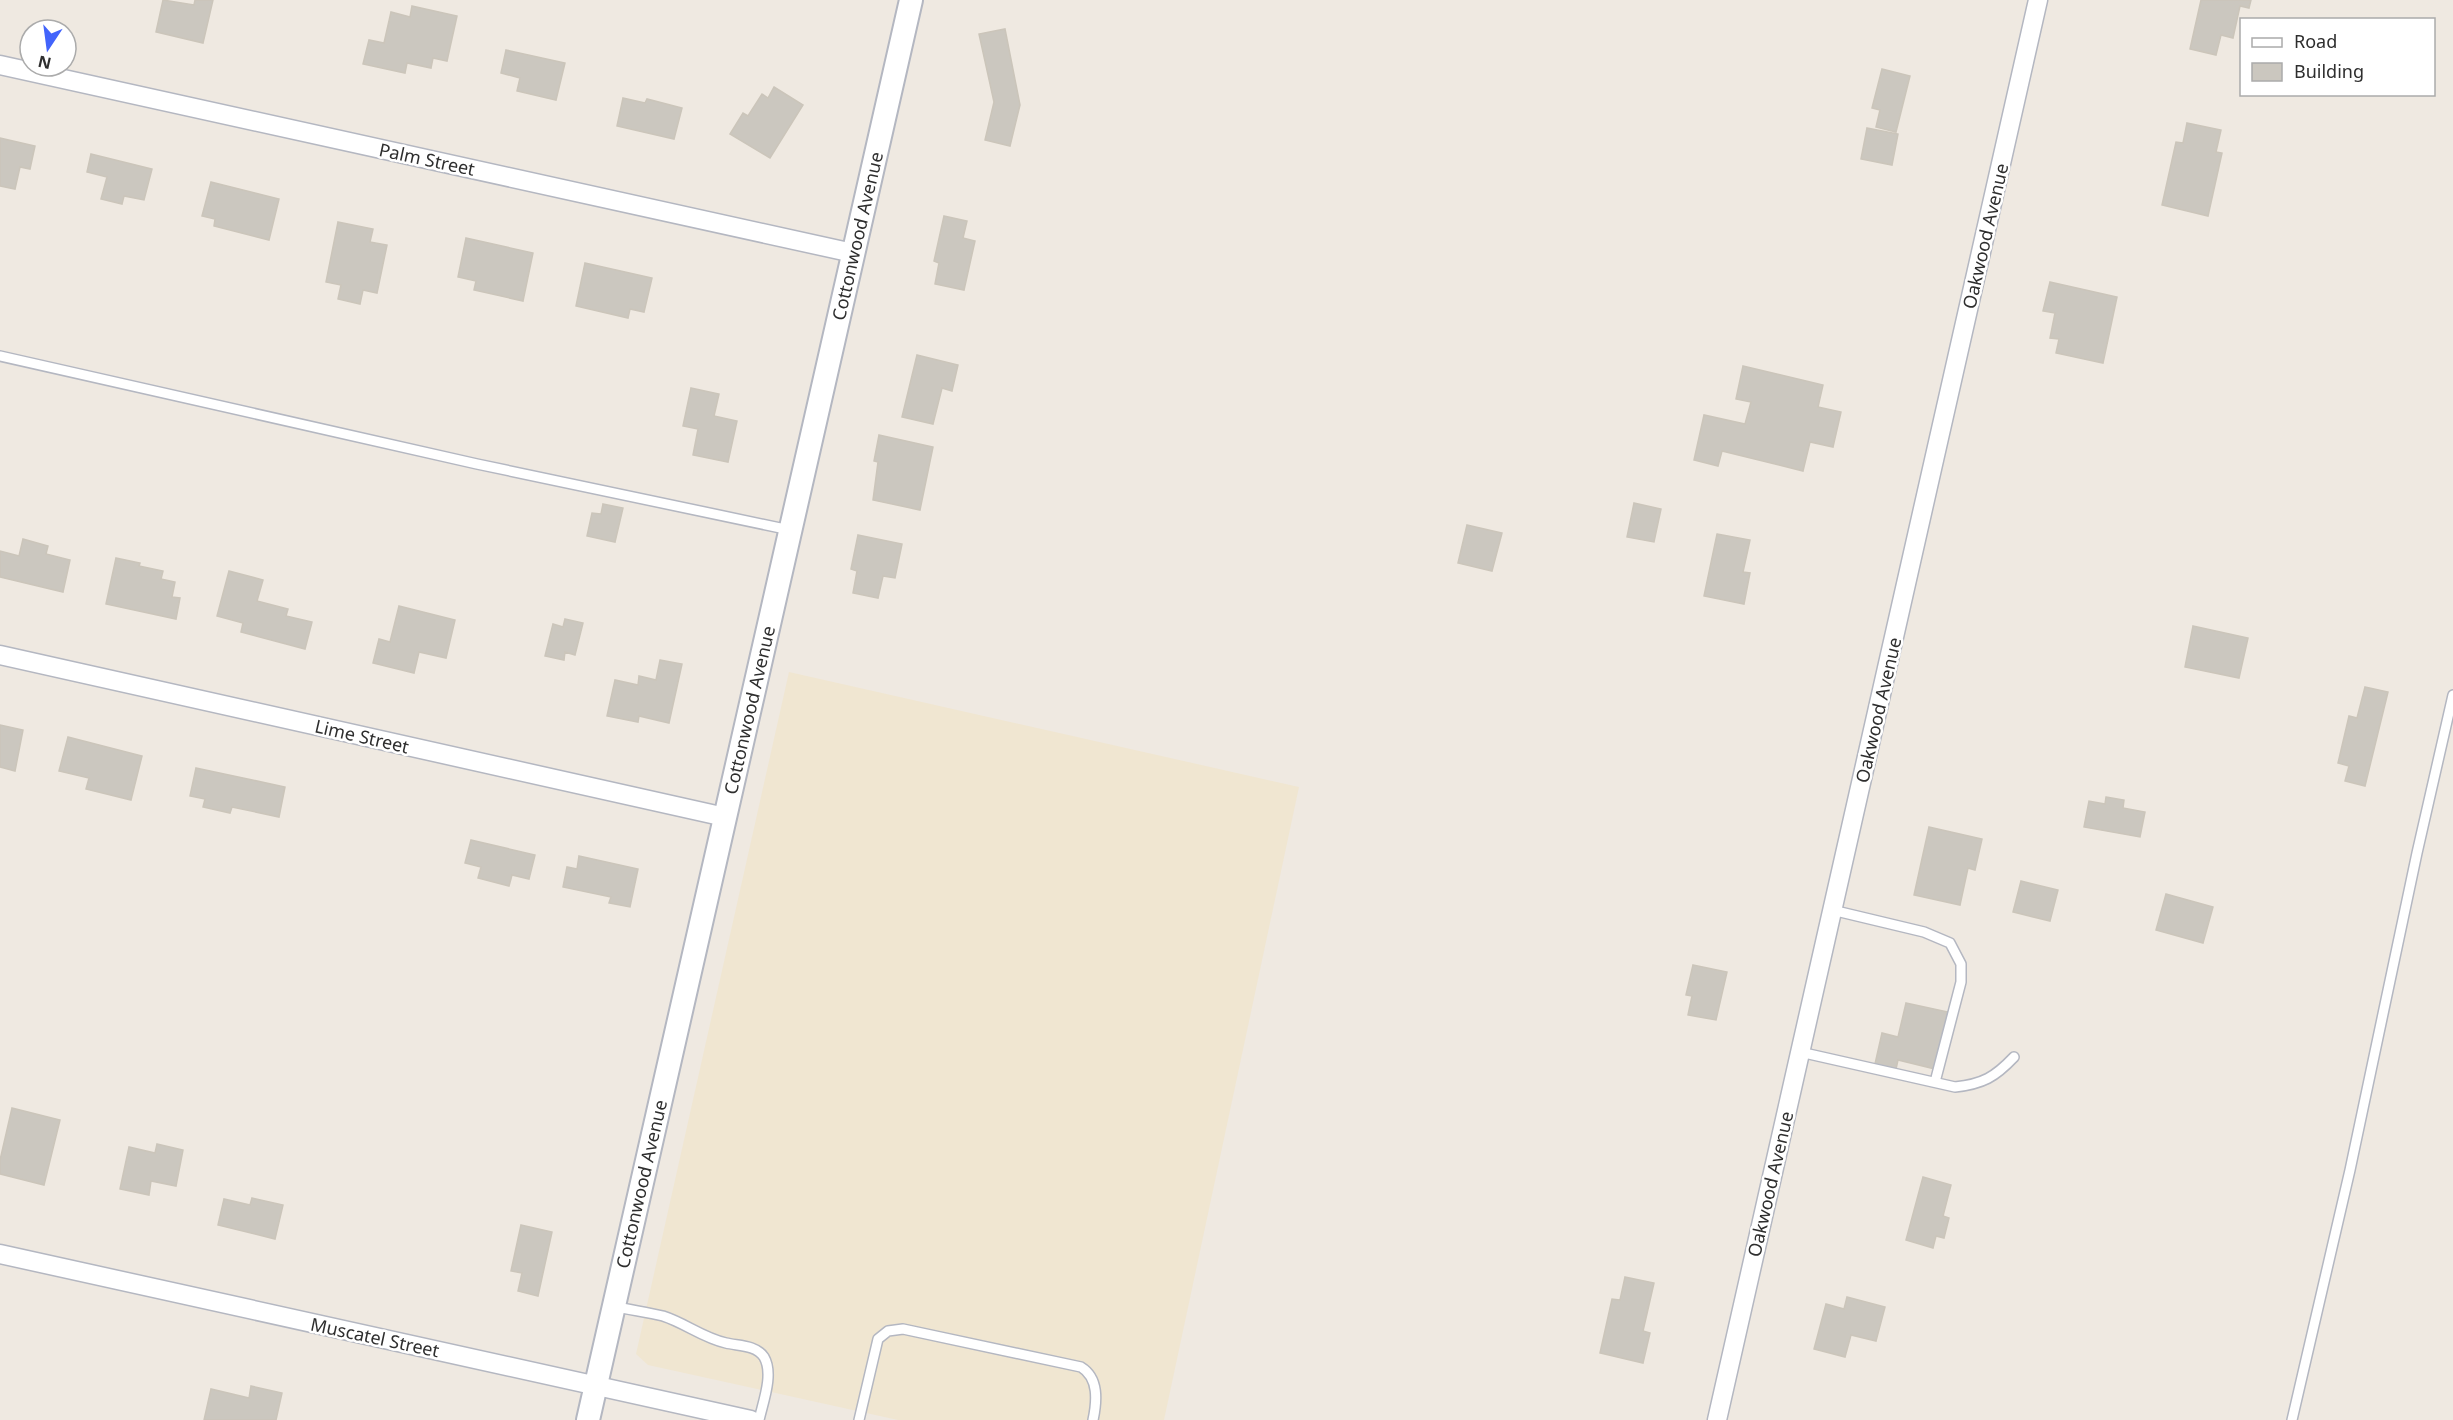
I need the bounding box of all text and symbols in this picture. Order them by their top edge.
north arrow [18,18,78,78]
legend [2240,18,2435,96]
text: Road [2294,29,2337,53]
text: N [36,50,53,75]
text: Building [2294,59,2364,83]
street label: Palm Street [377,137,478,181]
street label: Cottonwood Avenue [826,149,888,323]
street label: Oakwood Avenue [1957,161,2013,311]
street label: Cottonwood Avenue [718,623,780,797]
street label: Oakwood Avenue [1850,635,1906,785]
street label: Lime Street [313,714,412,759]
street label: Cottonwood Avenue [610,1097,672,1271]
street label: Oakwood Avenue [1742,1109,1798,1259]
street label: Muscatel Street [308,1312,442,1362]

